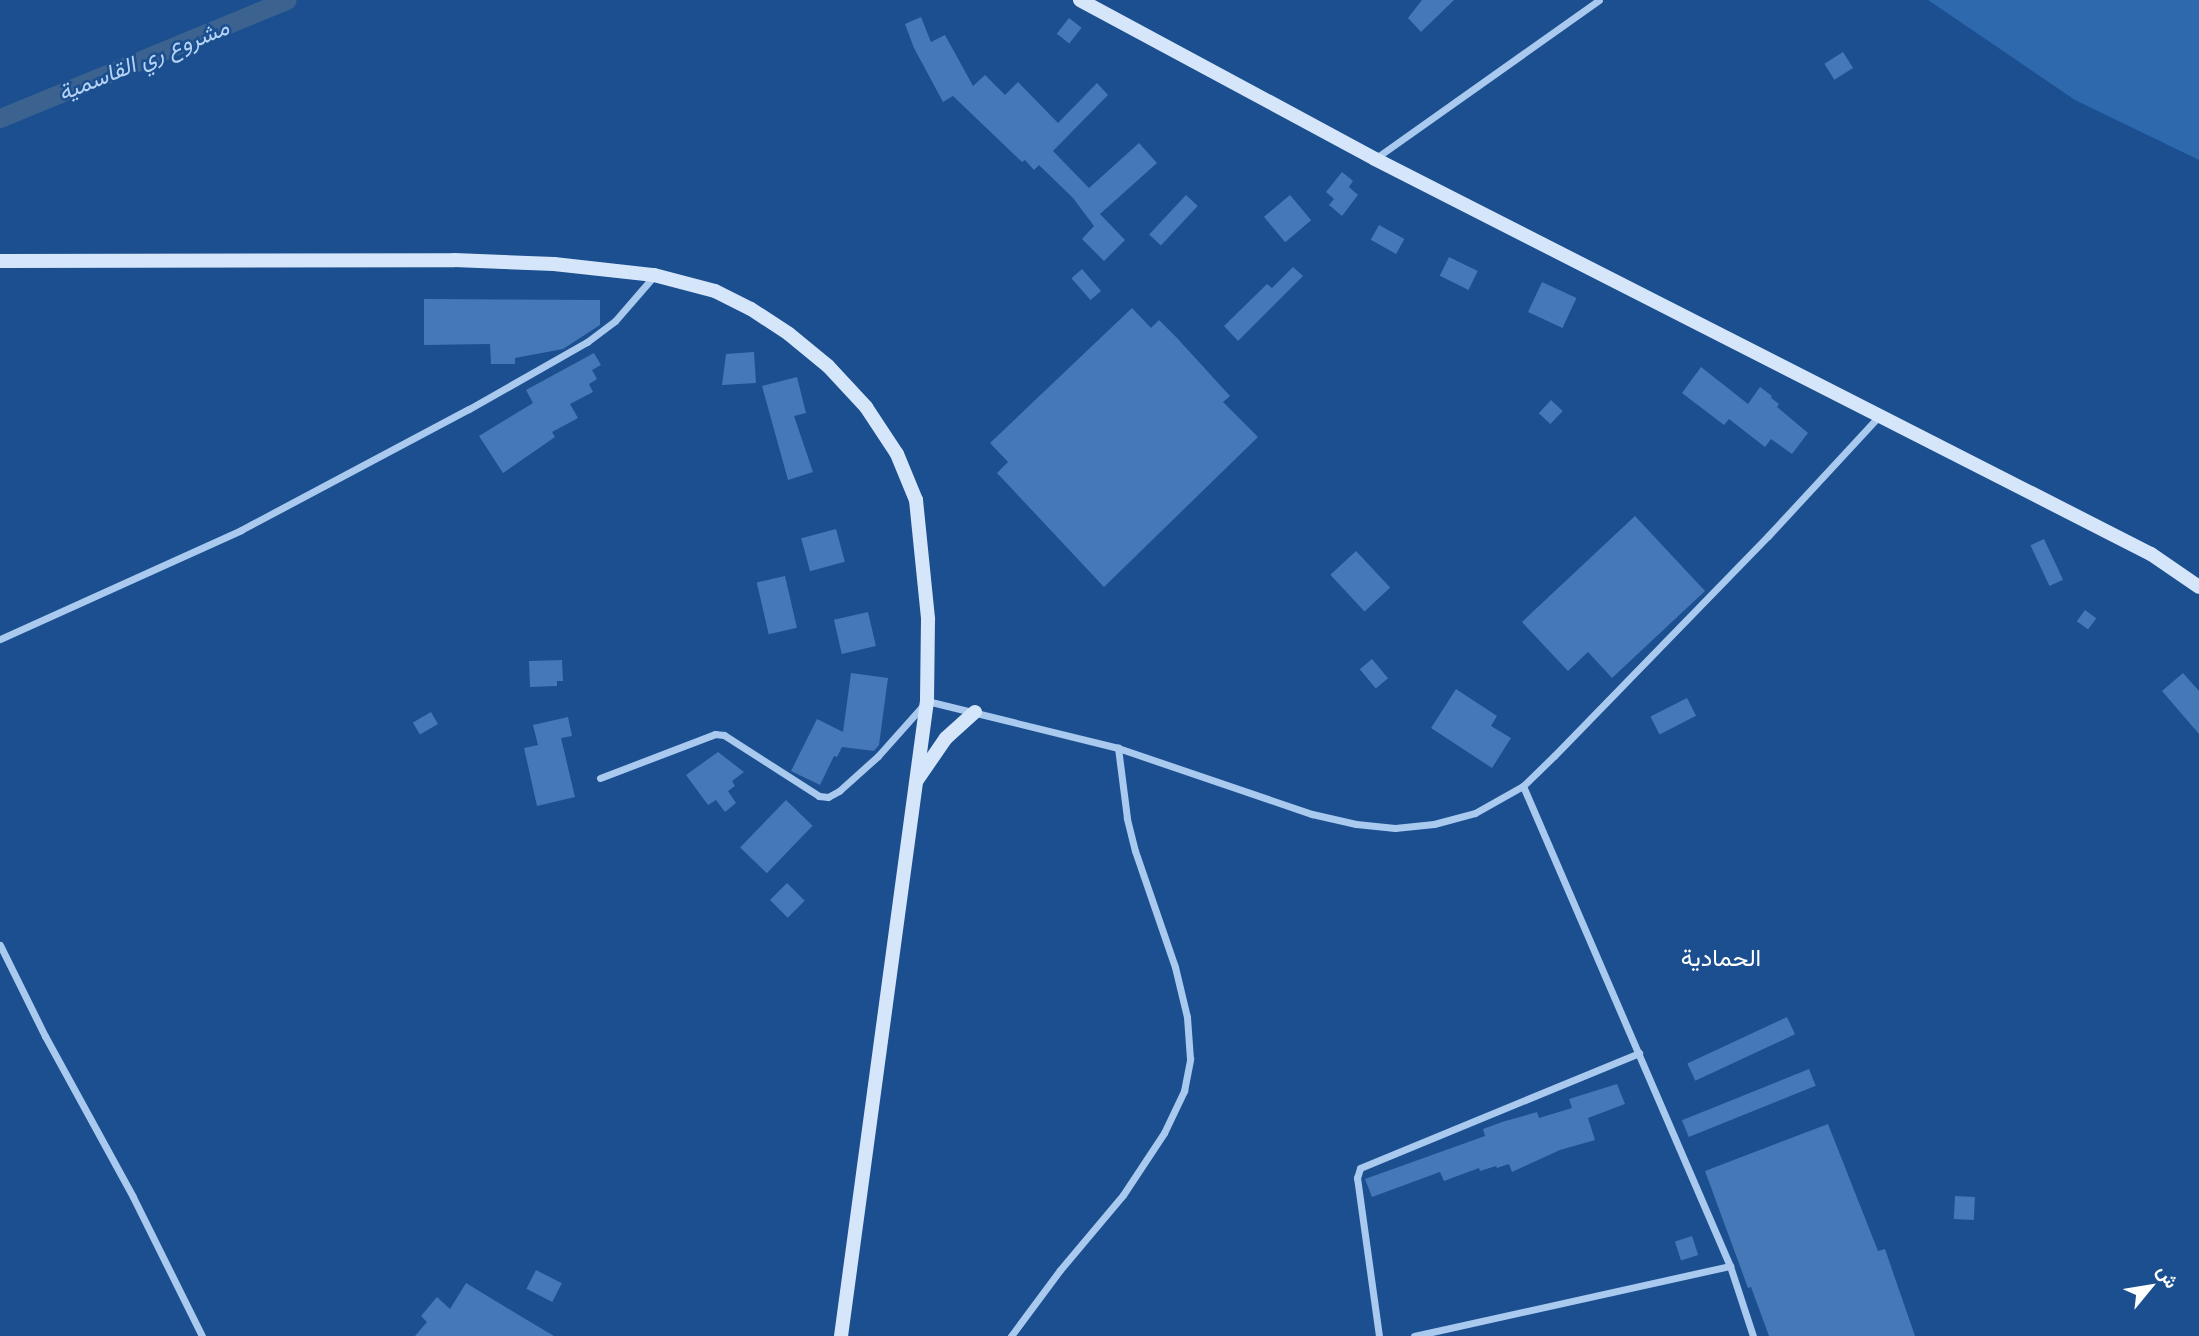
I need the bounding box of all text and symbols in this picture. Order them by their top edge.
water label: مشروع ري القاسمية [54,12,232,106]
district label: الحمادية [1681,943,1761,971]
north arrow [2115,1252,2185,1322]
text: ش [2151,1260,2185,1293]

